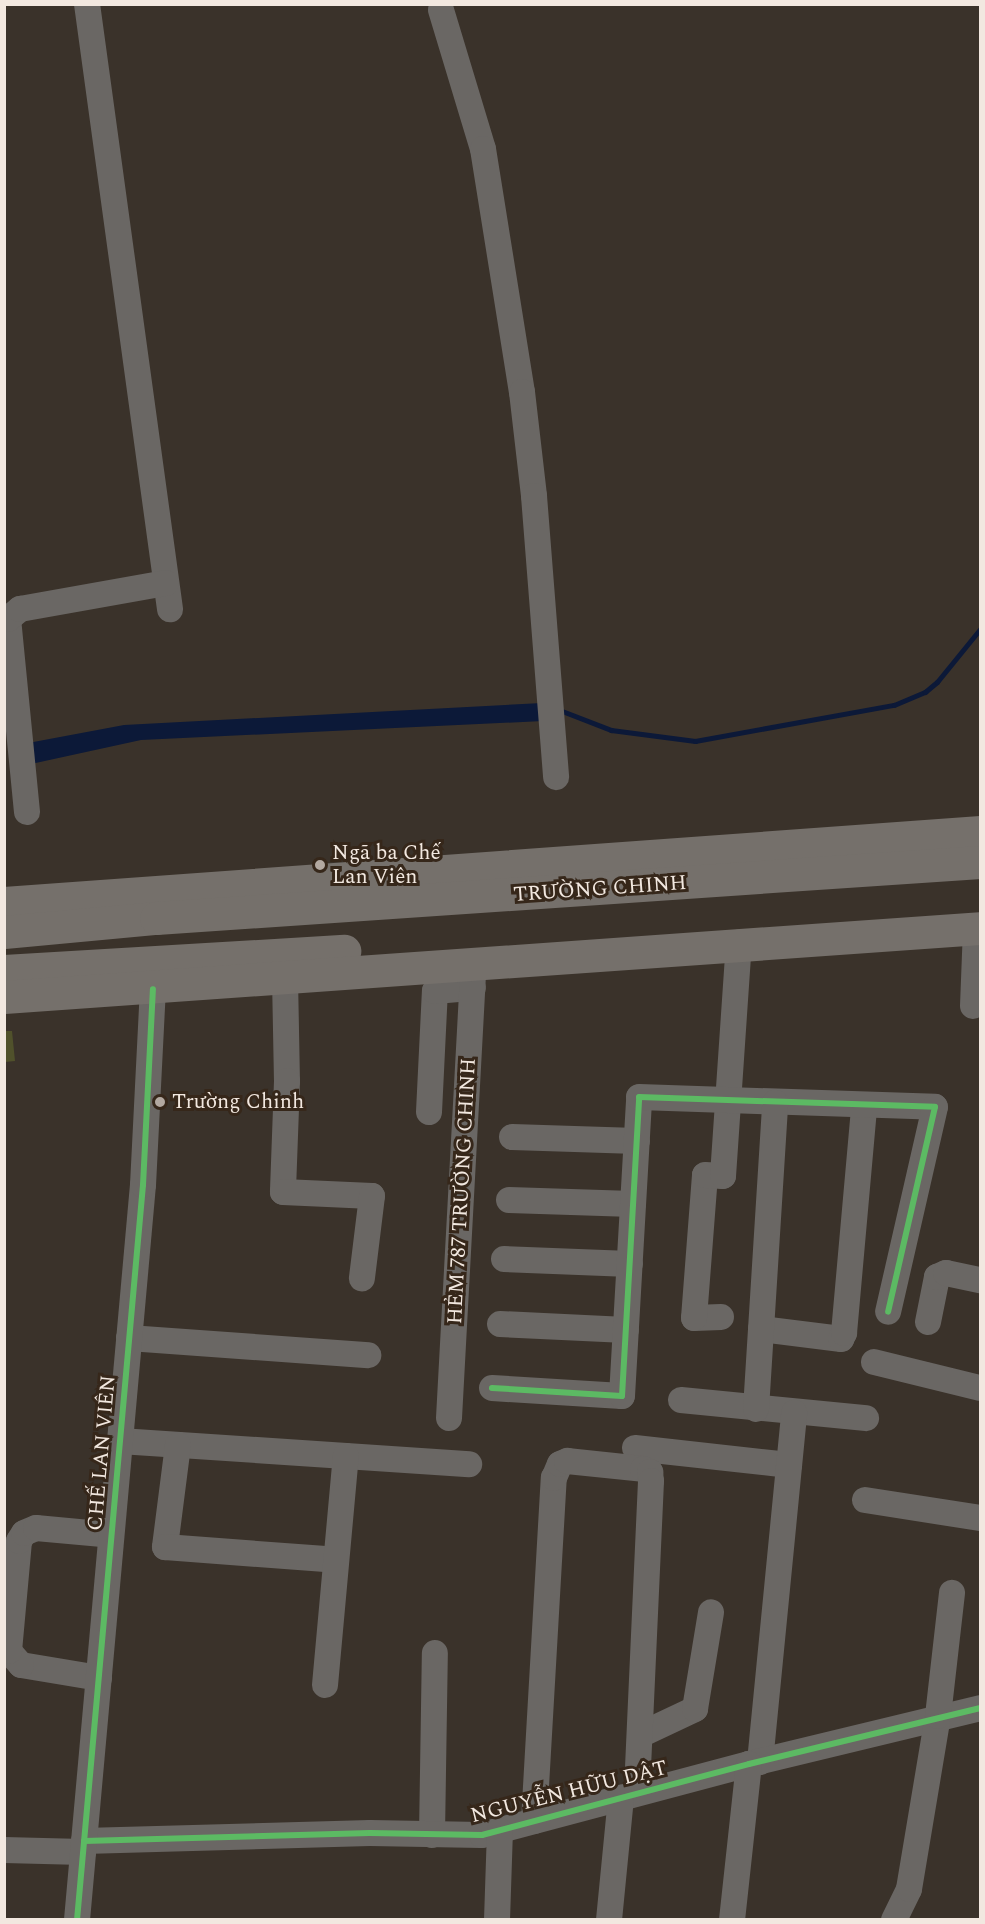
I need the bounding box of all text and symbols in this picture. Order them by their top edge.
place label: Ngã ba Chế Lan Viên [332,840,441,890]
marker: Ngã ba Chế Lan Viên [313,858,327,872]
street label: TRƯỜNG CHINH [512,870,688,908]
street label: HẺM 787 TRƯỜNG CHINH [442,1057,482,1325]
place label: Trường Chinh [172,1089,304,1115]
marker: Trường Chinh [153,1095,167,1109]
street label: CHẾ LAN VIÊN [83,1374,121,1532]
street label: NGUYỄN HỮU DẬT [468,1755,670,1829]

